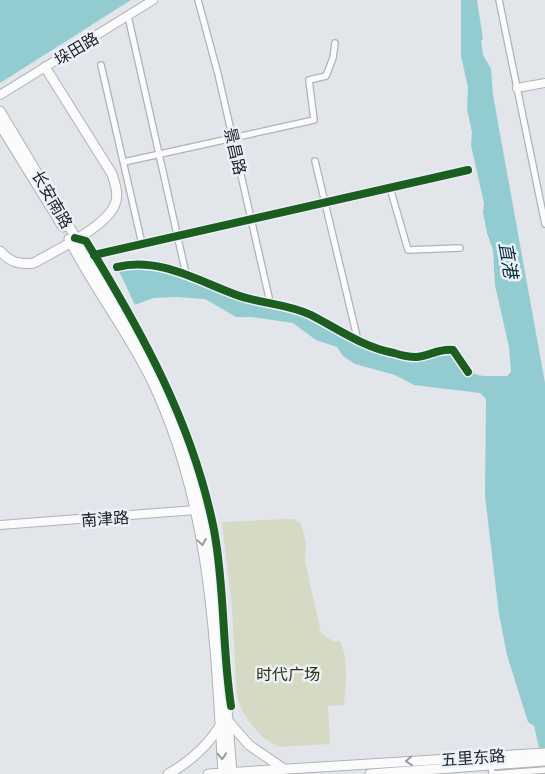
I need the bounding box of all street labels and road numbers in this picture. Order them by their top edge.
street label: 垛田路 [51,27,101,69]
street label: 景昌路 [221,125,251,177]
street label: 长安南路 [29,167,77,231]
street label: 南津路 [80,507,130,529]
street label: 五里东路 [440,745,506,769]

